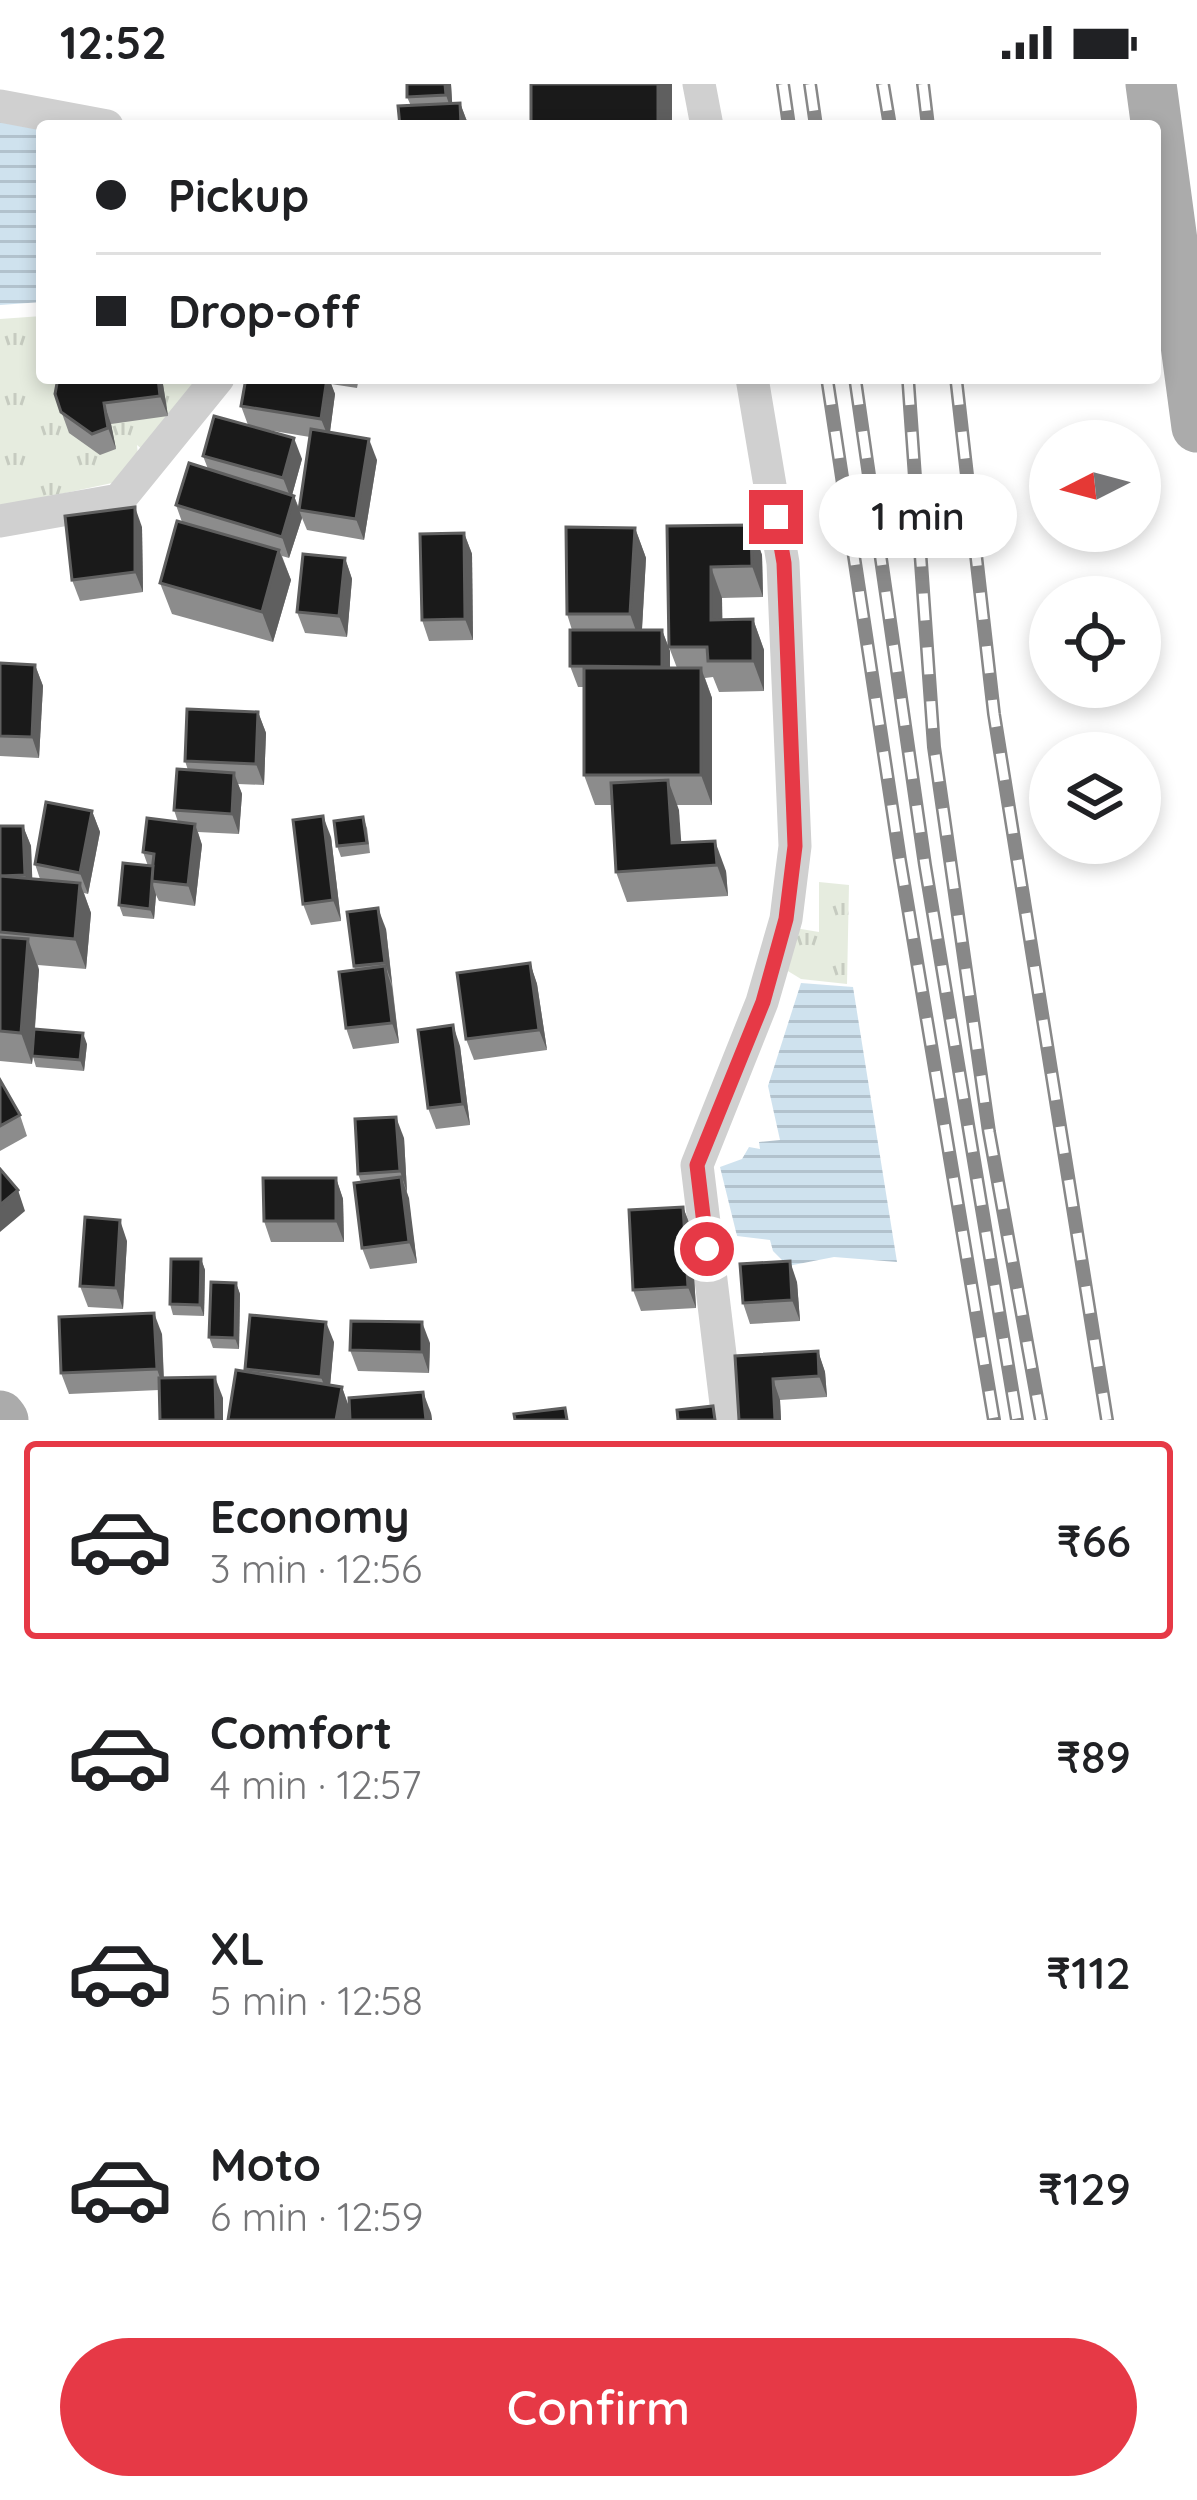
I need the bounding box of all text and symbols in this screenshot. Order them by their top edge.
text: 12:52 [60,14,167,70]
text: Pickup [168,167,309,223]
text: Drop-off [168,283,360,339]
north arrow [1029,420,1161,552]
map controls [1029,420,1161,864]
callout: 1 min [818,475,1016,559]
route end [749,490,803,544]
text: 1 min [871,491,965,540]
button: locate [1029,576,1161,708]
button: layers [1029,732,1161,864]
route start [680,1222,734,1276]
icon: car [66,1486,174,1594]
text: Economy [210,1488,410,1544]
text: ₹66 [1057,1512,1131,1568]
text: 3 min · 12:56 [210,1544,422,1593]
icon: car [66,1702,174,1810]
text: Comfort [210,1704,392,1760]
text: ₹89 [1056,1728,1131,1784]
text: 4 min · 12:57 [210,1760,421,1809]
icon: car [66,1918,174,2026]
text: XL [210,1920,265,1976]
text: ₹112 [1046,1944,1131,2000]
text: 5 min · 12:58 [210,1976,423,2025]
icon: car [66,2134,174,2242]
text: Moto [210,2136,321,2192]
text: ₹129 [1038,2160,1131,2216]
text: 6 min · 12:59 [210,2192,423,2241]
button: Confirm [60,2338,1137,2476]

